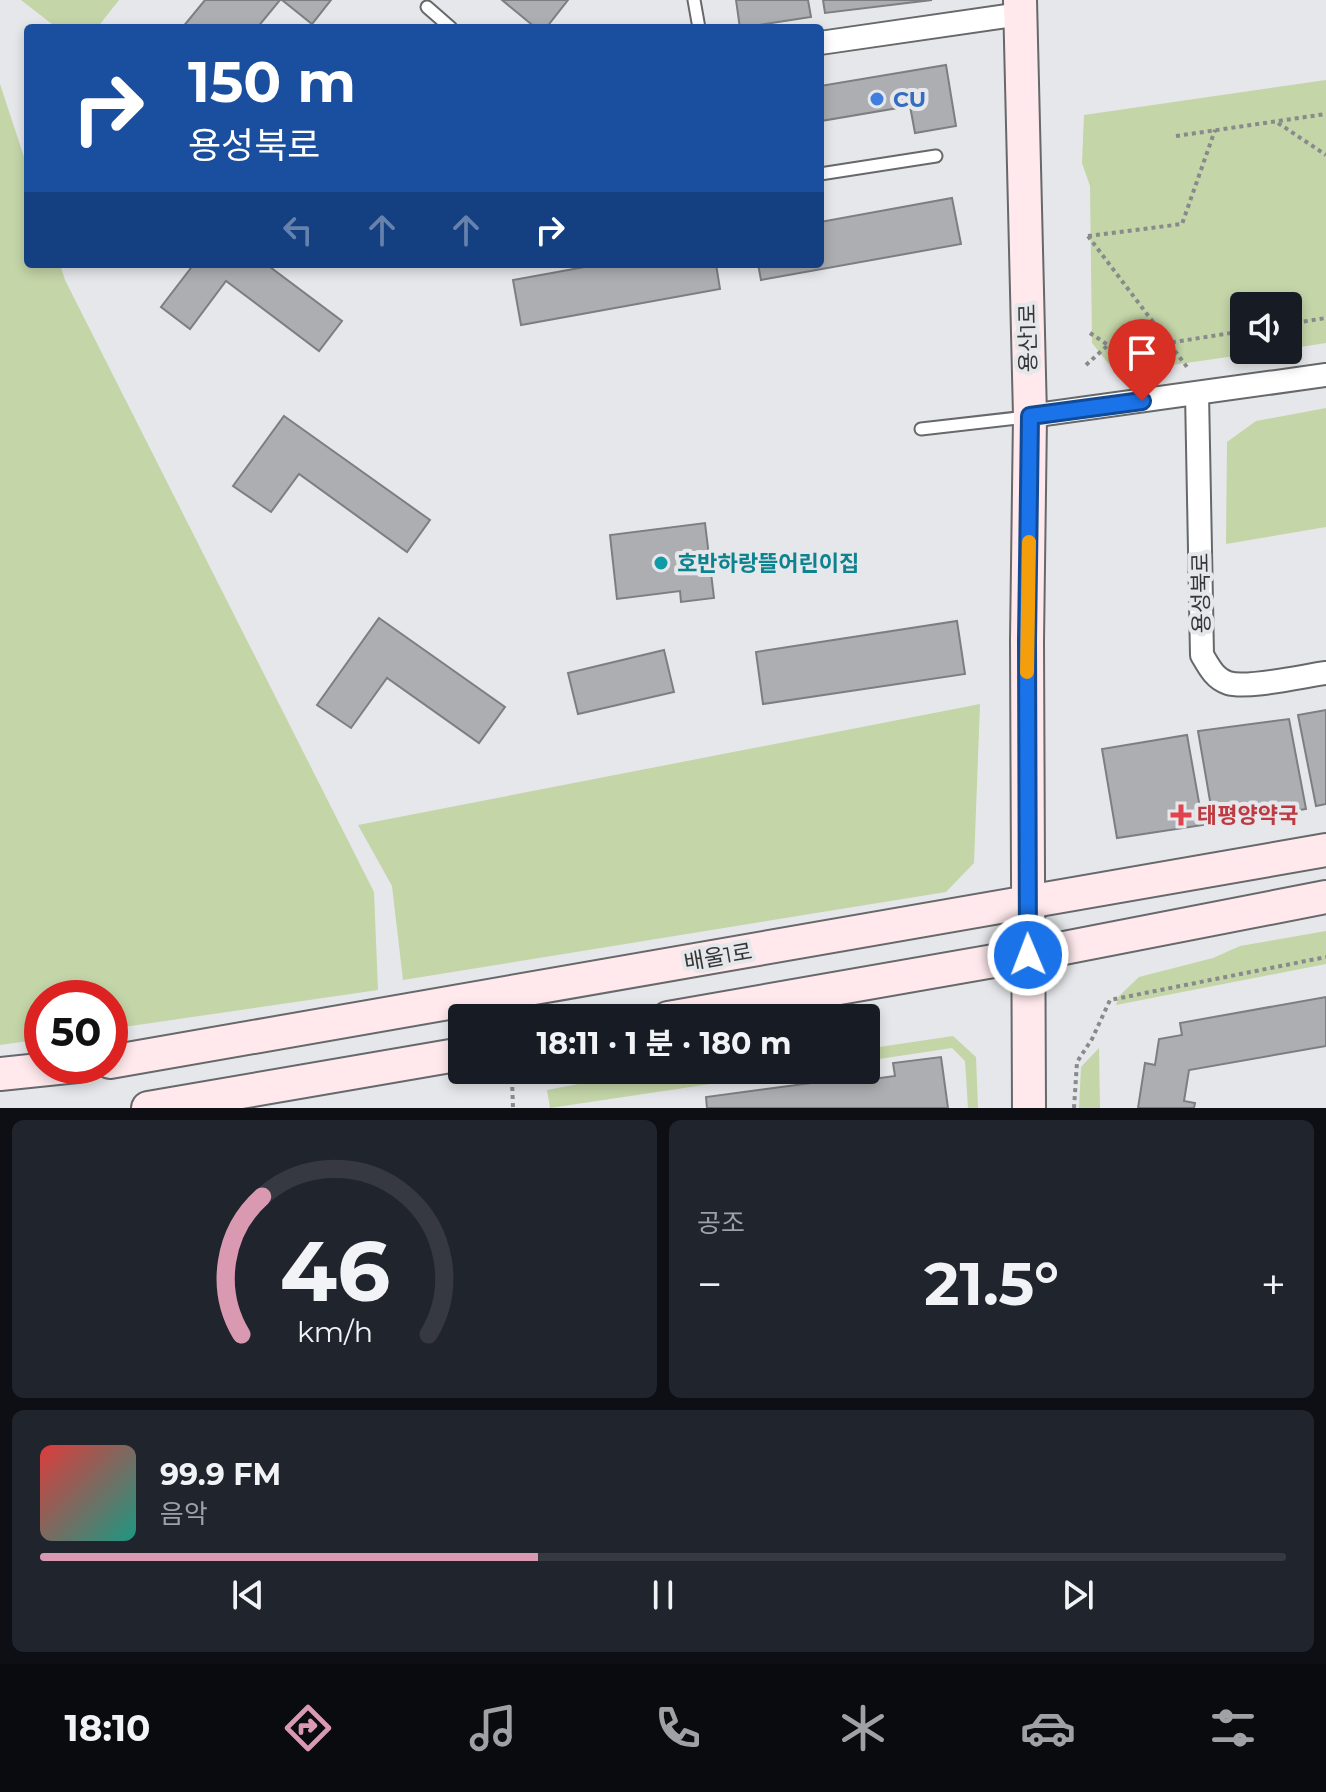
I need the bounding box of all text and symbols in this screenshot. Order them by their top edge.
text: 150 m [188,48,356,116]
icon: right [56,56,160,160]
place label: CU [893,86,926,113]
marker: CU [868,90,886,108]
text: 용성북로 [188,123,320,167]
icon: left [276,208,320,252]
icon: ahead [360,208,404,252]
icon: ahead [444,208,488,252]
icon: right [528,208,572,252]
map controls [1230,292,1302,364]
button: sound [1230,292,1302,364]
street label: 용산1로 [1014,303,1042,373]
pin [1108,319,1176,401]
icon: arrive [1120,331,1164,375]
place label: 호반하랑뜰어린이집 [677,550,859,577]
street label: 용성북로 [1187,552,1215,634]
marker: 호반하랑뜰어린이집 [652,554,670,572]
place label: 태평양약국 [1197,802,1298,829]
marker: 태평양약국 [1172,806,1190,824]
position arrow [986,913,1070,997]
street label: 배울1로 [682,938,754,976]
speed limit sign: 50 [24,980,128,1084]
text: 18:11 · 1 분 · 180 m [537,1025,791,1062]
text: 공조 [697,1207,745,1239]
text: 46 [279,1220,390,1322]
text: 21.5° [924,1247,1059,1320]
text: − [697,1257,722,1311]
text: + [1261,1257,1286,1311]
text: km/h [296,1314,373,1349]
text: 99.9 FM [160,1456,281,1493]
text: 음악 [160,1498,208,1530]
icon: previous [226,1573,270,1617]
icon: pause [641,1573,685,1617]
icon: next [1056,1573,1100,1617]
icon: directions [280,1700,336,1756]
icon: music [465,1700,521,1756]
icon: phone [650,1700,706,1756]
icon: climate [835,1700,891,1756]
icon: car [1020,1700,1076,1756]
icon: filters [1205,1700,1261,1756]
text: 18:10 [65,1706,150,1750]

